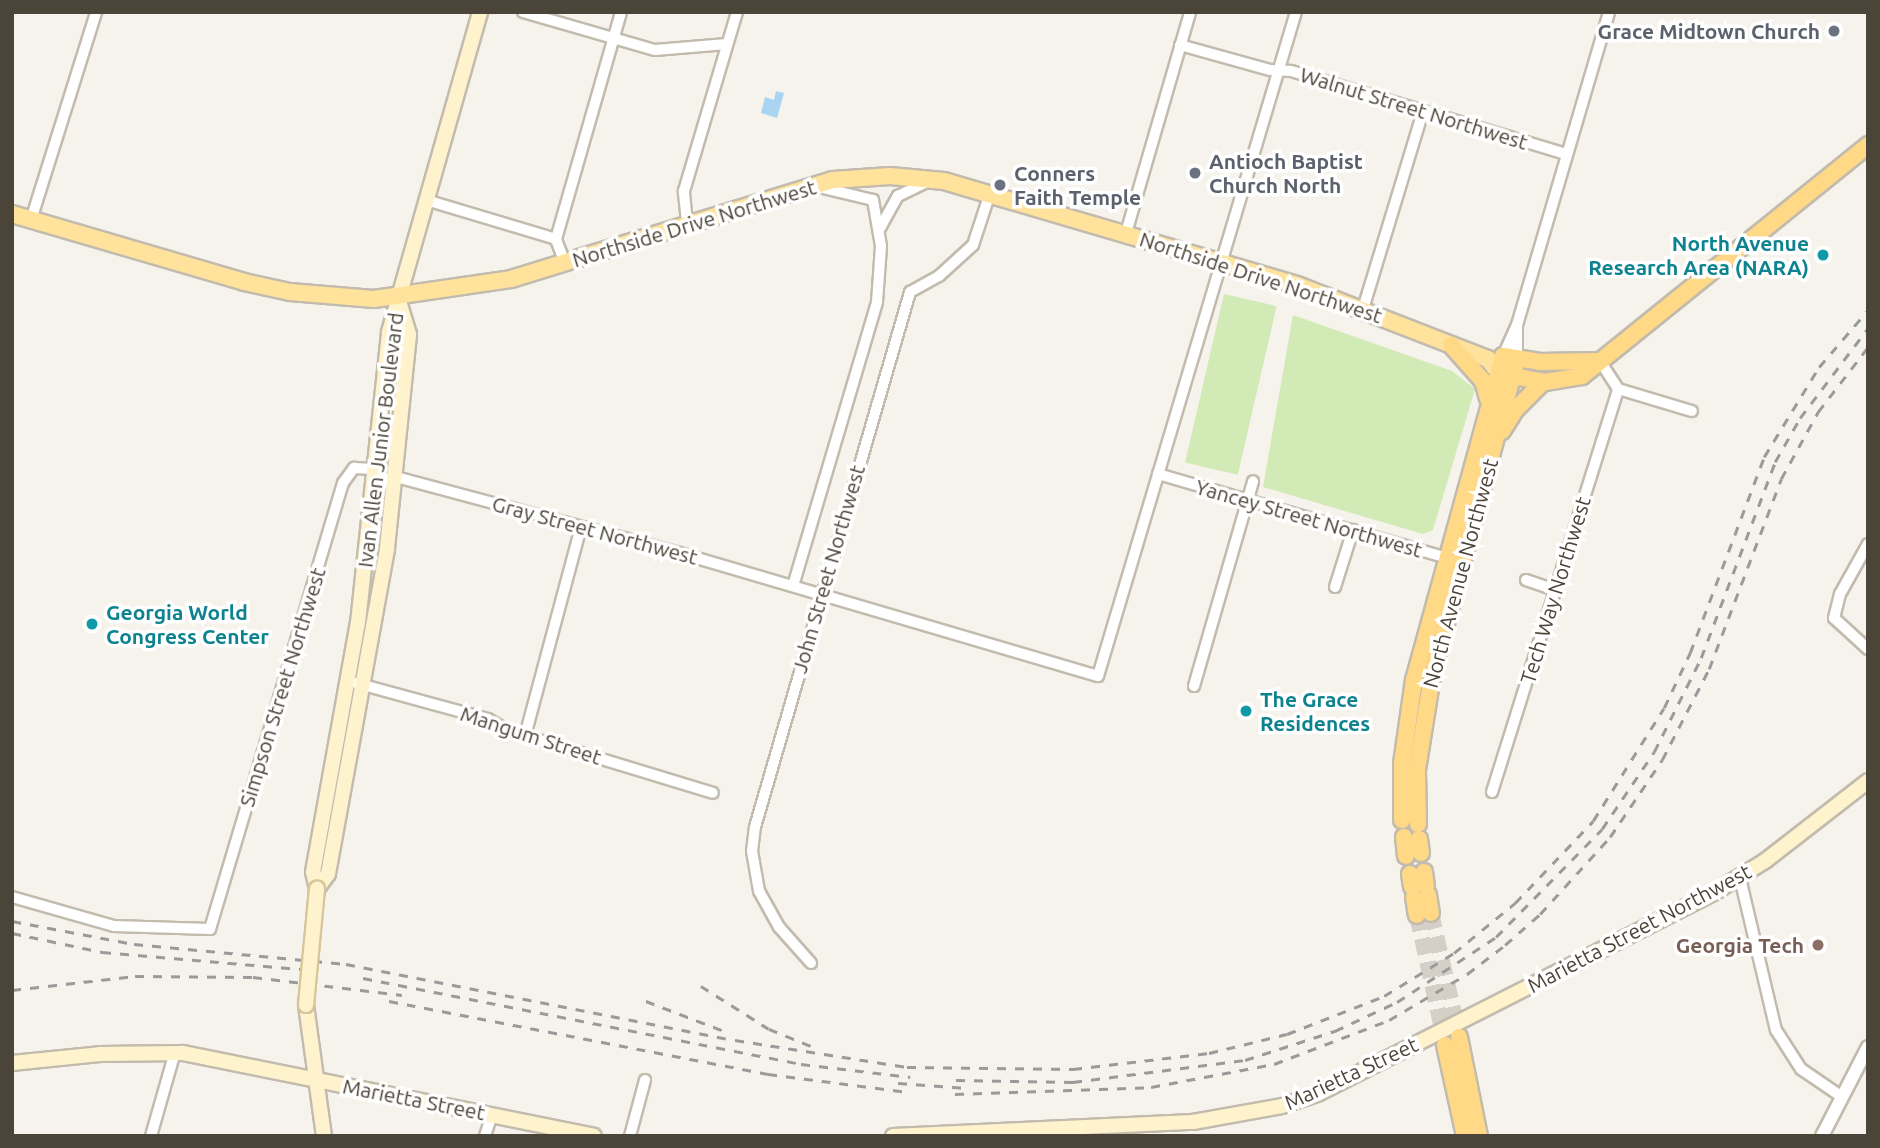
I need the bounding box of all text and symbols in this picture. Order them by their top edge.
place label: Grace Midtown Church [1598,18,1820,44]
marker: Grace Midtown Church [1826,23,1842,39]
street label: Walnut Street Northwest [1297,61,1531,155]
place label: Antioch Baptist Church North [1209,148,1363,198]
place label: Conners Faith Temple [1014,160,1141,210]
marker: Antioch Baptist Church North [1187,165,1203,181]
street label: Northside Drive Northwest [569,174,819,272]
marker: Conners Faith Temple [992,177,1008,193]
street label: Northside Drive Northwest [1137,226,1385,328]
place label: North Avenue Research Area (NARA) [1588,230,1809,280]
marker: North Avenue Research Area (NARA) [1815,247,1831,263]
street label: Ivan Allen Junior Boulevard [352,311,408,569]
street label: North Avenue Northwest [1417,455,1503,691]
street label: John Street Northwest [786,462,870,676]
street label: Yancey Street Northwest [1193,474,1425,562]
street label: Gray Street Northwest [489,490,701,570]
street label: Tech Way Northwest [1515,493,1595,687]
street label: Simpson Street Northwest [234,564,330,810]
place label: Georgia World Congress Center [106,599,269,649]
marker: Georgia World Congress Center [84,616,100,632]
place label: The Grace Residences [1260,686,1370,736]
street label: Mangum Street [457,700,605,770]
marker: The Grace Residences [1238,703,1254,719]
street label: Marietta Street Northwest [1523,858,1755,998]
place label: Georgia Tech [1676,932,1804,958]
marker: Georgia Tech [1810,937,1826,953]
street label: Marietta Street [1280,1031,1422,1115]
street label: Marietta Street [341,1073,487,1125]

